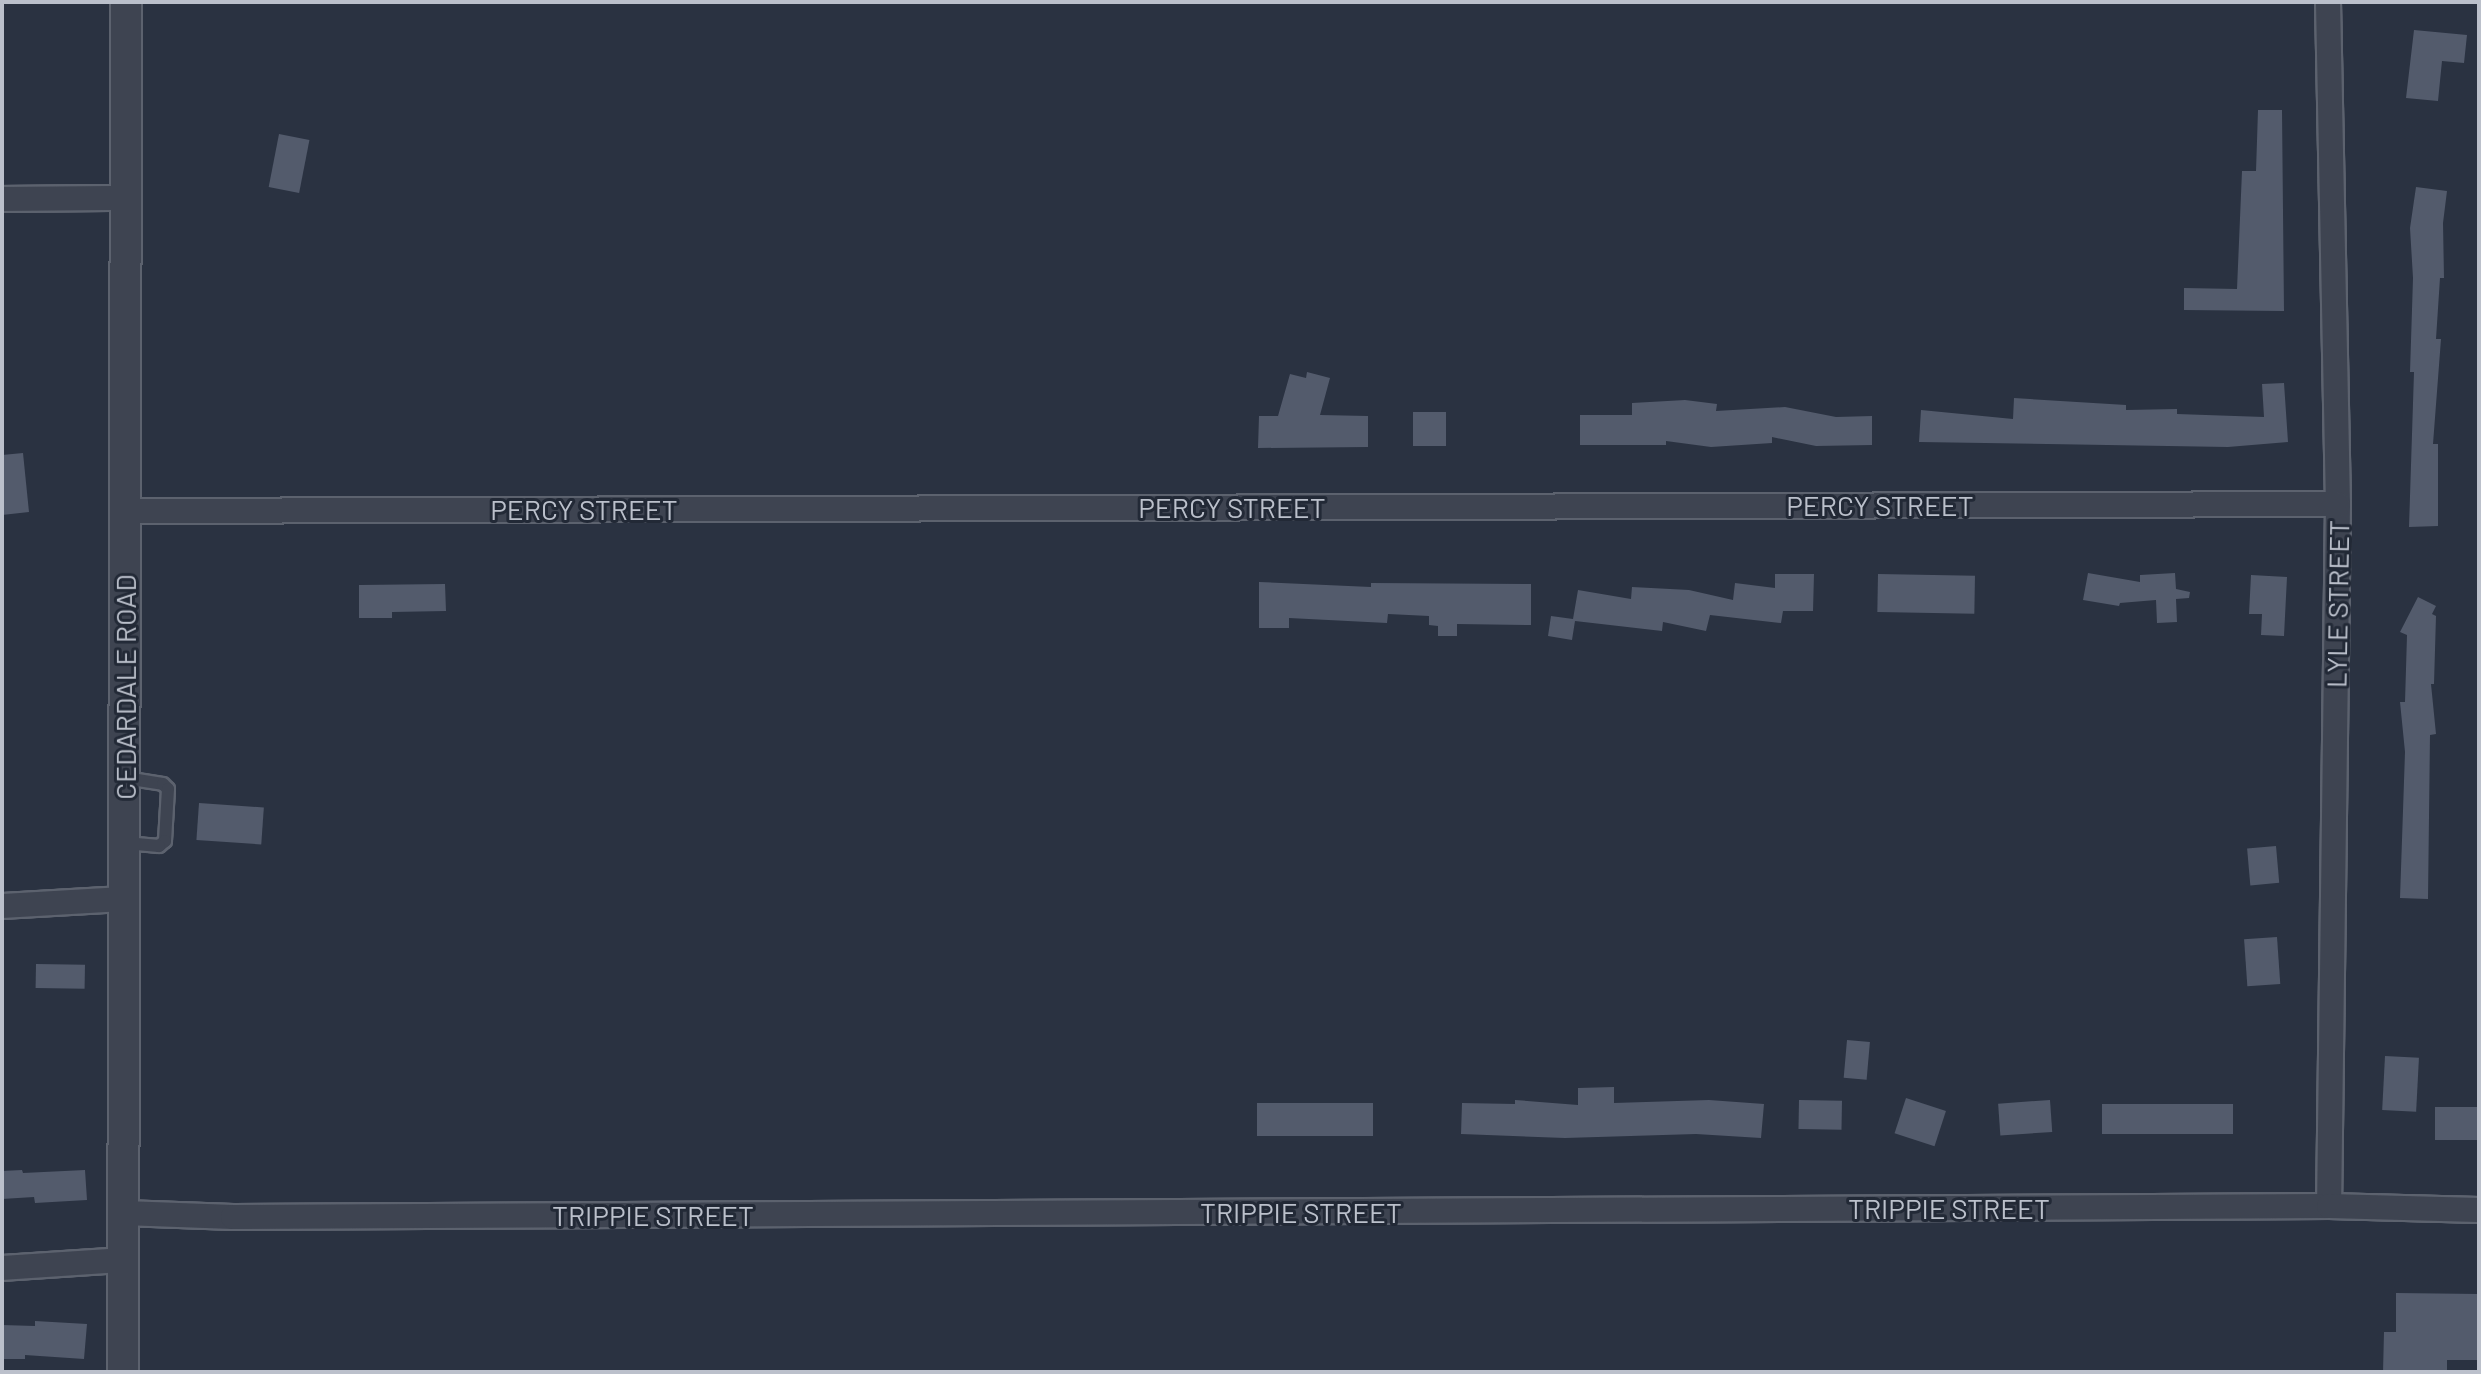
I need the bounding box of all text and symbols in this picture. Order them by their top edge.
street label: PERCY STREET [1786,488,1974,522]
street label: PERCY STREET [1138,490,1326,524]
street label: PERCY STREET [490,492,678,526]
street label: LYLE STREET [2319,520,2355,688]
street label: CEDARDALE ROAD [108,574,142,800]
street label: TRIPPIE STREET [1848,1191,2050,1225]
street label: TRIPPIE STREET [1200,1195,1402,1229]
street label: TRIPPIE STREET [552,1198,754,1232]

